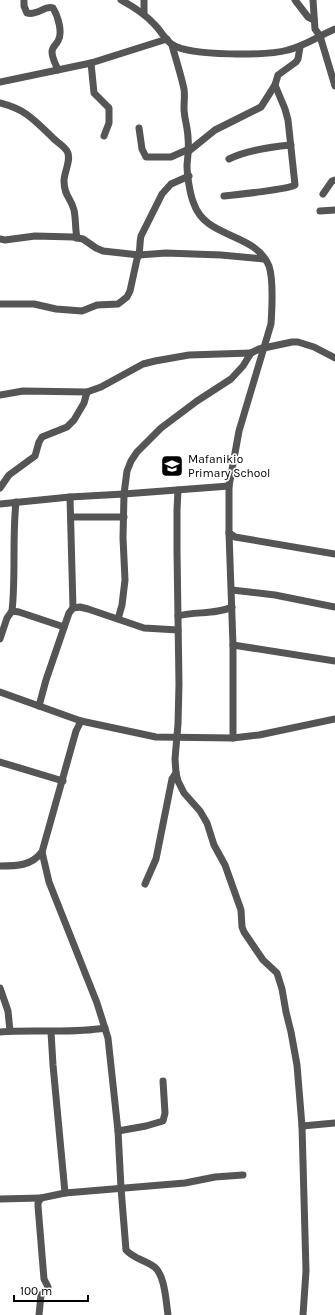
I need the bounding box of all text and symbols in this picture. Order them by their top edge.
place label: Mafanikio Primary School [188,452,270,480]
school or university icon: Mafanikio Primary School [159,453,185,479]
scale bar [14,1277,88,1303]
text: 100 m [20,1284,52,1298]

